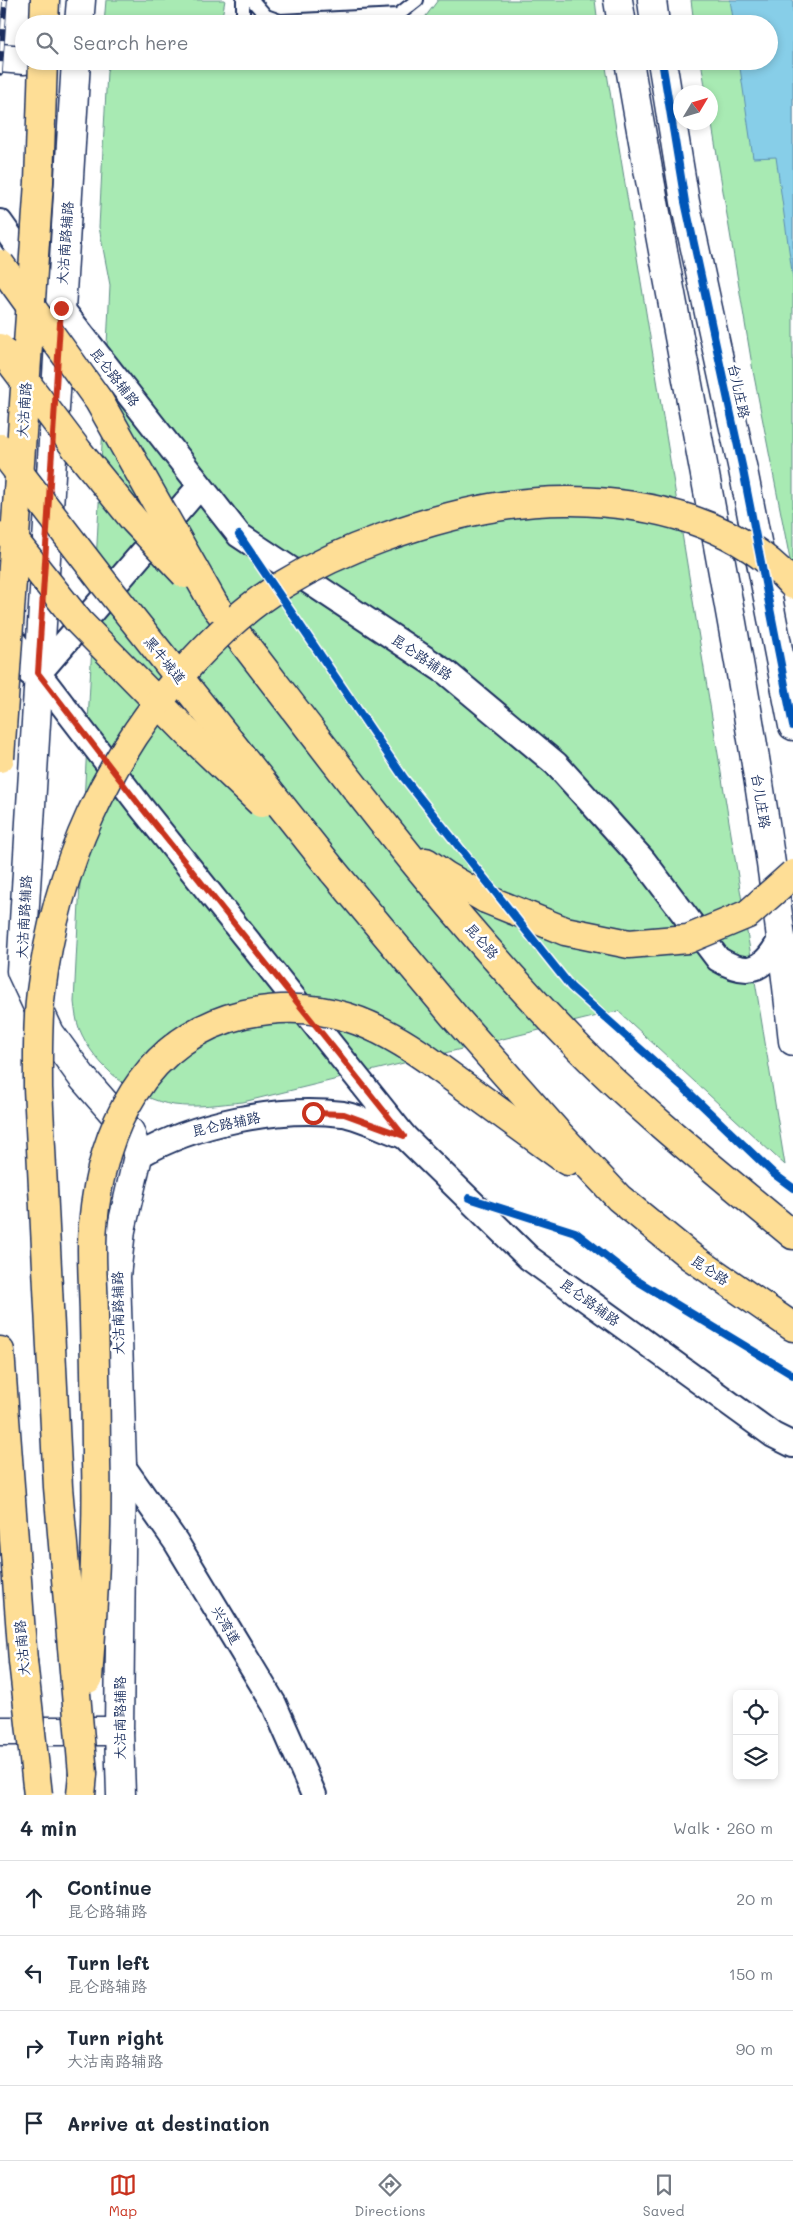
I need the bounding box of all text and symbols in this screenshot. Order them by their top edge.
search box [15,15,778,70]
icon: search [33,29,61,57]
text: Search here [73,30,189,55]
north arrow [673,85,718,130]
street label: 大沽南路辅路 [52,200,77,286]
route end [50,297,73,320]
street label: 昆仑路辅路 [86,343,144,410]
street label: 台儿庄路 [724,362,755,420]
street label: 大沽南路 [12,381,35,439]
street label: 昆仑路辅路 [388,629,457,684]
street label: 黑牛城道 [140,632,190,687]
street label: 台儿庄路 [748,772,775,830]
street label: 大沽南路辅路 [12,875,35,959]
street label: 昆仑路 [461,919,503,963]
route start [302,1102,325,1125]
street label: 昆仑路辅路 [190,1107,262,1140]
street label: 昆仑路 [688,1250,733,1289]
street label: 大沽南路辅路 [107,1271,128,1355]
street label: 昆仑路辅路 [556,1273,624,1330]
street label: 兴湾道 [207,1602,245,1648]
street label: 大沽南路 [10,1619,33,1677]
street label: 大沽南路辅路 [110,1676,129,1760]
map controls [733,1690,778,1780]
button: locate [733,1690,778,1735]
button: layers [733,1735,778,1780]
text: 4 min [20,1814,77,1841]
text: Walk · 260 m [673,1817,773,1838]
text: Continue [67,1875,152,1900]
icon: ahead [20,1884,48,1912]
text: 20 m [736,1888,773,1909]
text: 昆仑路辅路 [67,1900,147,1921]
text: Turn left [67,1950,150,1975]
icon: left [20,1959,48,1987]
text: 150 m [729,1963,773,1984]
text: 昆仑路辅路 [67,1975,147,1996]
text: Turn right [67,2025,164,2050]
icon: right [20,2034,48,2062]
text: 90 m [736,2038,773,2059]
text: 大沽南路辅路 [67,2050,163,2071]
icon: arrive [20,2109,48,2137]
text: Arrive at destination [67,2111,270,2136]
tab: Map [109,2171,137,2220]
tab: Directions [354,2171,426,2220]
tab: Saved [643,2171,684,2220]

